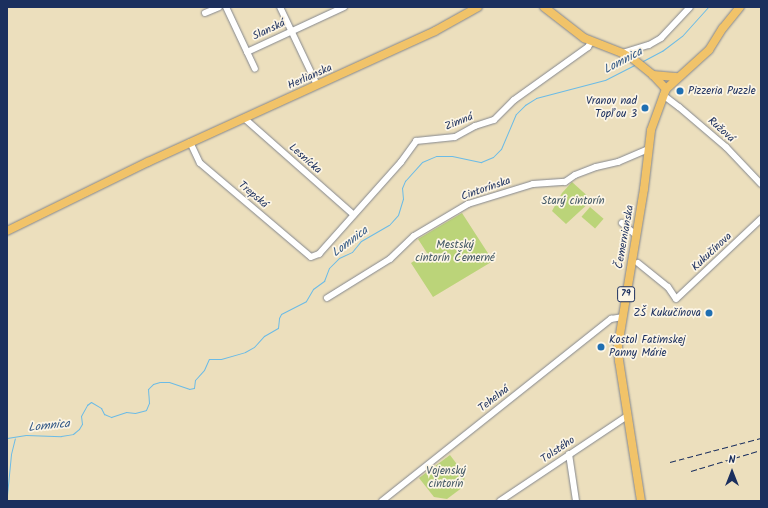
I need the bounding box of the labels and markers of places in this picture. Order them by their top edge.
place label: Pizzeria Puzzle [688,84,756,98]
marker: Pizzeria Puzzle [675,86,685,96]
place label: Vranov nad Topľou 3 [586,95,637,121]
marker: Vranov nad Topľou 3 [640,103,650,113]
place label: ZŠ Kukučínova [634,306,701,320]
marker: ZŠ Kukučínova [704,308,714,318]
place label: Kostol Fatimskej Panny Márie [609,334,686,360]
marker: Kostol Fatimskej Panny Márie [596,342,606,352]

